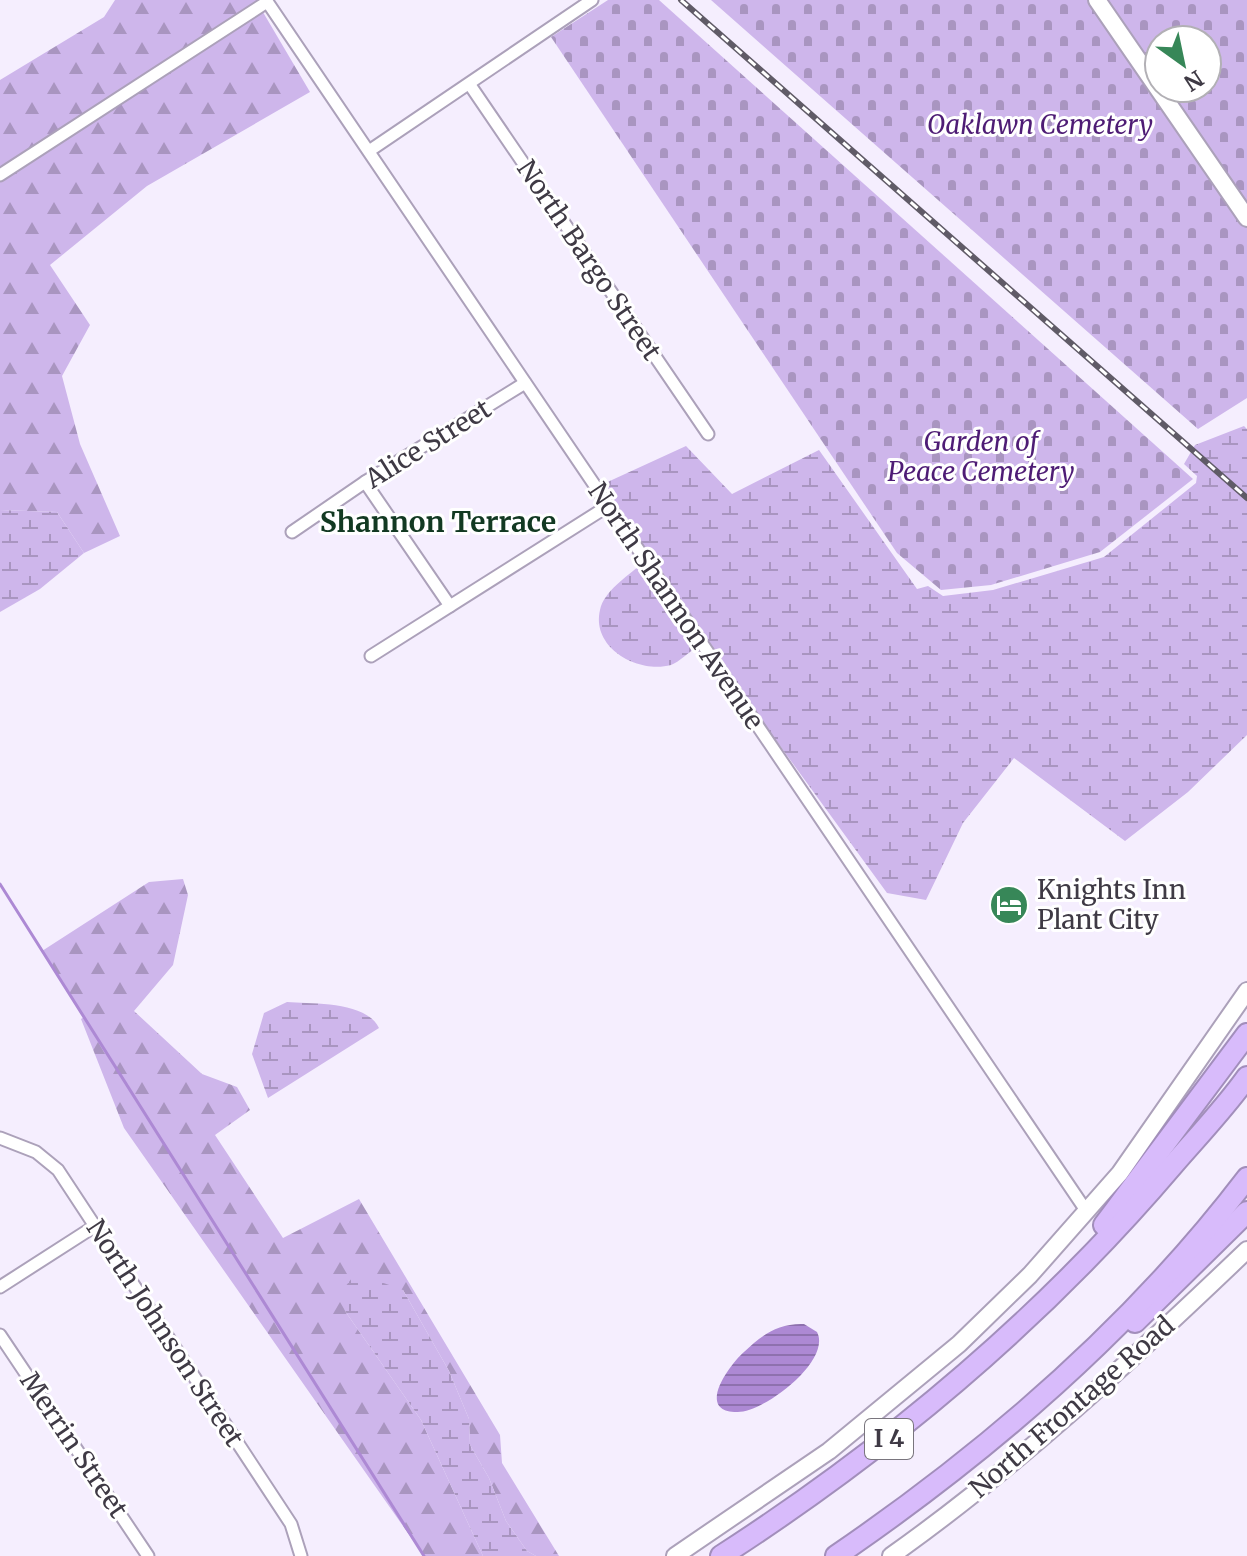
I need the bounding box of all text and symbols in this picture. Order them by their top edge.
north arrow [1143,24,1223,104]
text: N [1178,64,1209,98]
park label: Oaklawn Cemetery [927,108,1153,141]
street label: North Bargo Street [510,153,669,366]
street label: Alice Street [358,392,497,496]
park label: Garden of Peace Cemetery [887,425,1075,488]
street label: North Shannon Avenue [581,476,771,735]
district label: Shannon Terrace [320,504,556,540]
place label: Knights Inn Plant City [1037,873,1186,936]
hotel icon: Knights Inn Plant City [988,884,1030,926]
street label: North Johnson Street [80,1213,251,1452]
street label: North Frontage Road [962,1308,1181,1505]
street label: Merrin Street [14,1366,135,1524]
road number: I 4 [865,1419,913,1459]

